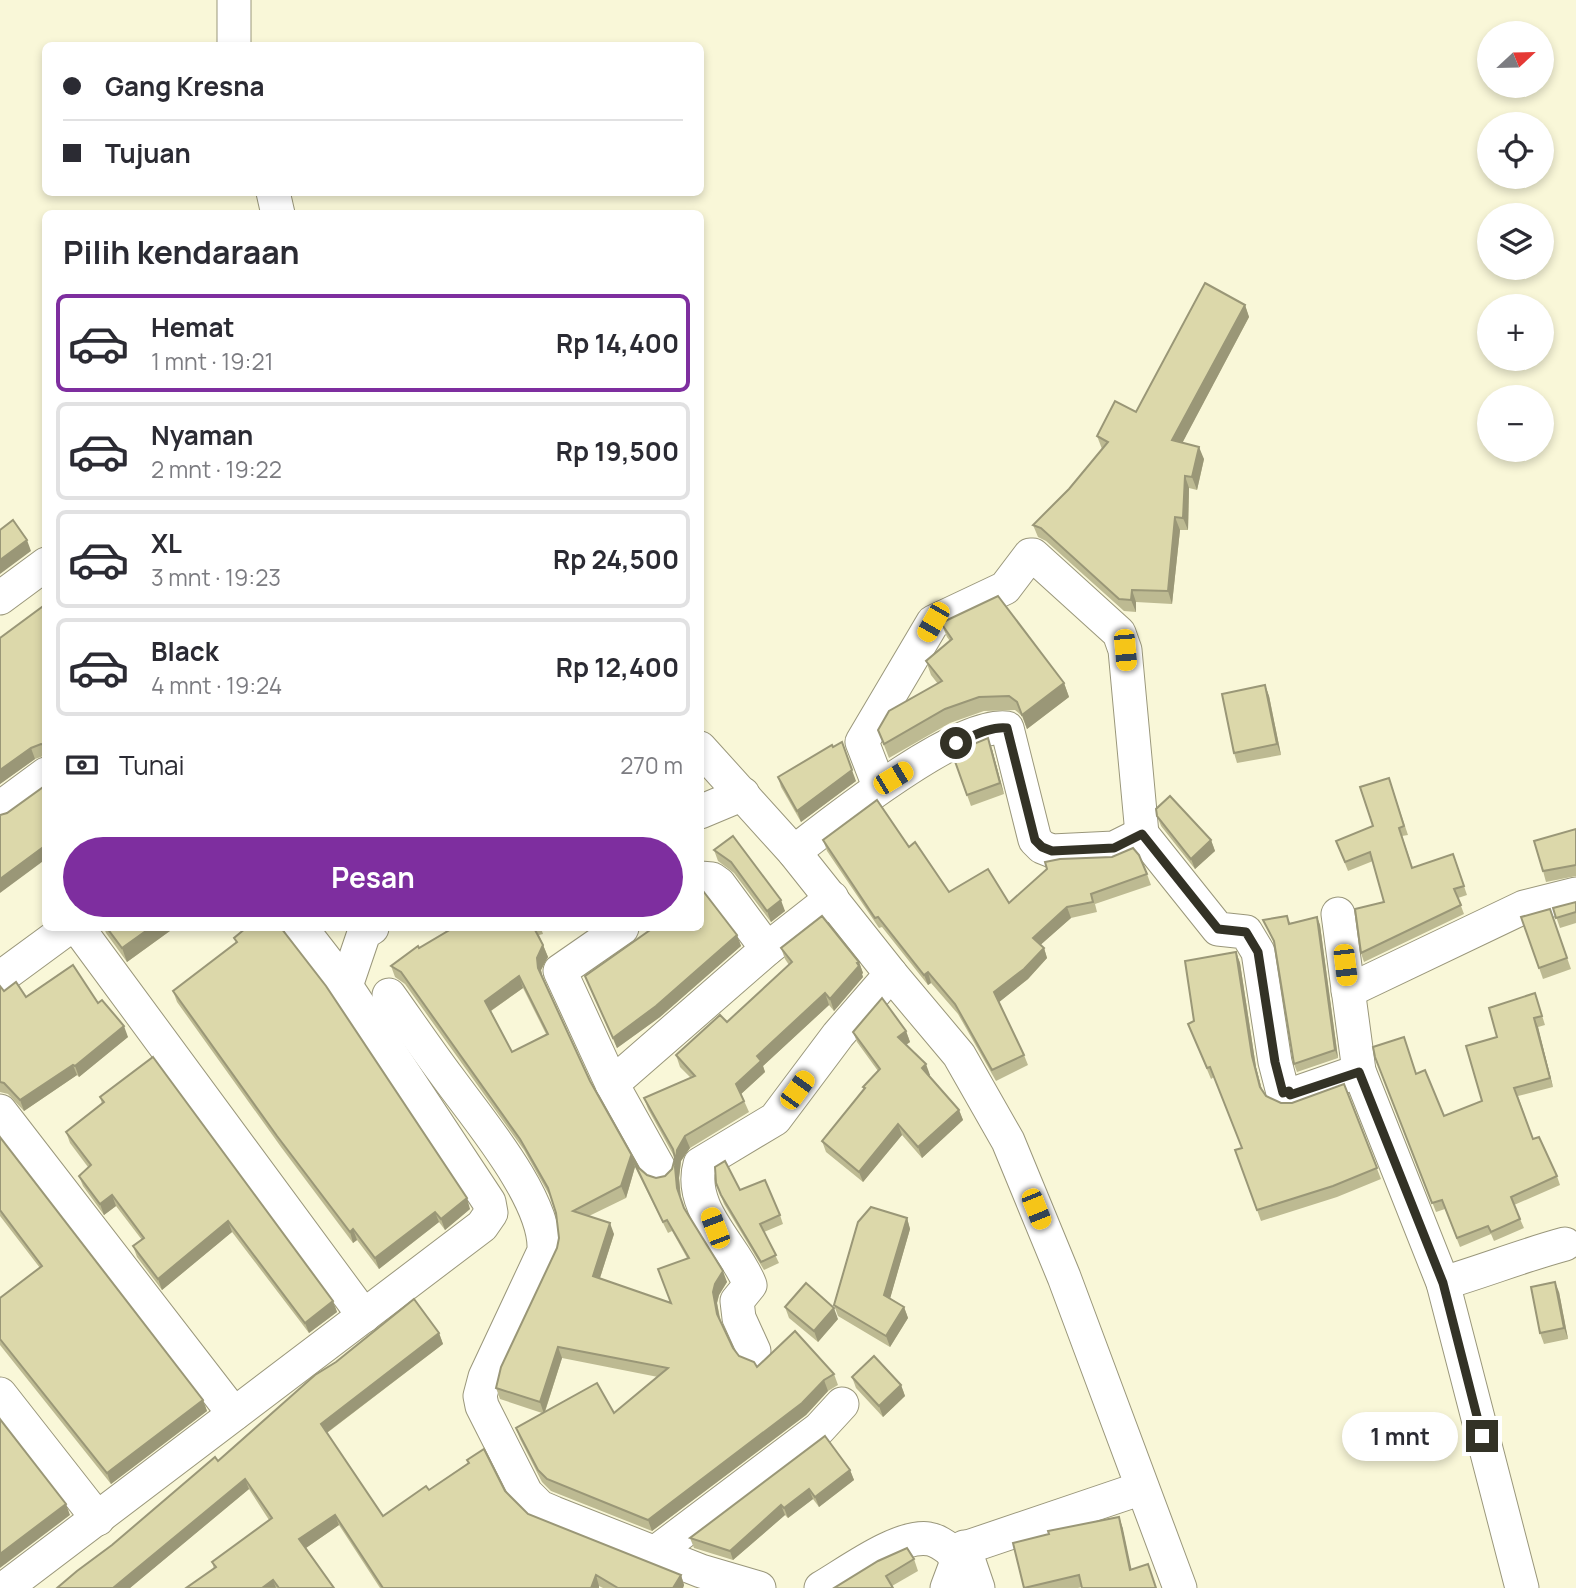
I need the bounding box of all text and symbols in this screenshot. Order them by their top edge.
north arrow [1477,21,1554,98]
map controls [1477,21,1554,462]
text: Gang Kresna [105,68,264,104]
button: locate [1477,112,1554,189]
text: Tujuan [105,135,191,171]
button: layers [1477,203,1554,280]
text: Pilih kendaraan [63,230,300,274]
button: + [1477,294,1554,371]
text: Hemat [151,309,235,345]
icon: car [67,312,130,375]
text: Rp 14,400 [556,325,679,361]
text: 1 mnt · 19:21 [151,345,274,377]
button: − [1477,385,1554,462]
text: Nyaman [151,417,253,453]
icon: car [67,420,130,483]
text: Rp 19,500 [556,433,679,469]
text: 2 mnt · 19:22 [151,453,282,485]
text: XL [151,525,182,561]
icon: car [67,528,130,591]
text: Rp 24,500 [553,541,679,577]
text: 3 mnt · 19:23 [151,561,281,593]
car [914,599,953,645]
car [1113,628,1138,672]
text: Black [151,633,219,669]
icon: car [67,636,130,699]
text: Rp 12,400 [556,649,679,685]
text: 4 mnt · 19:24 [151,669,282,701]
route start [940,727,972,759]
icon: cash [63,746,101,784]
text: Tunai [119,747,185,783]
text: 270 m [620,749,683,781]
car [870,758,917,798]
button: Pesan [63,837,683,917]
car [1333,943,1358,987]
car [777,1067,818,1113]
car [1019,1186,1054,1232]
car [698,1205,733,1251]
callout: 1 mnt [1342,1412,1458,1460]
text: 1 mnt [1370,1420,1430,1452]
route end [1466,1420,1498,1452]

